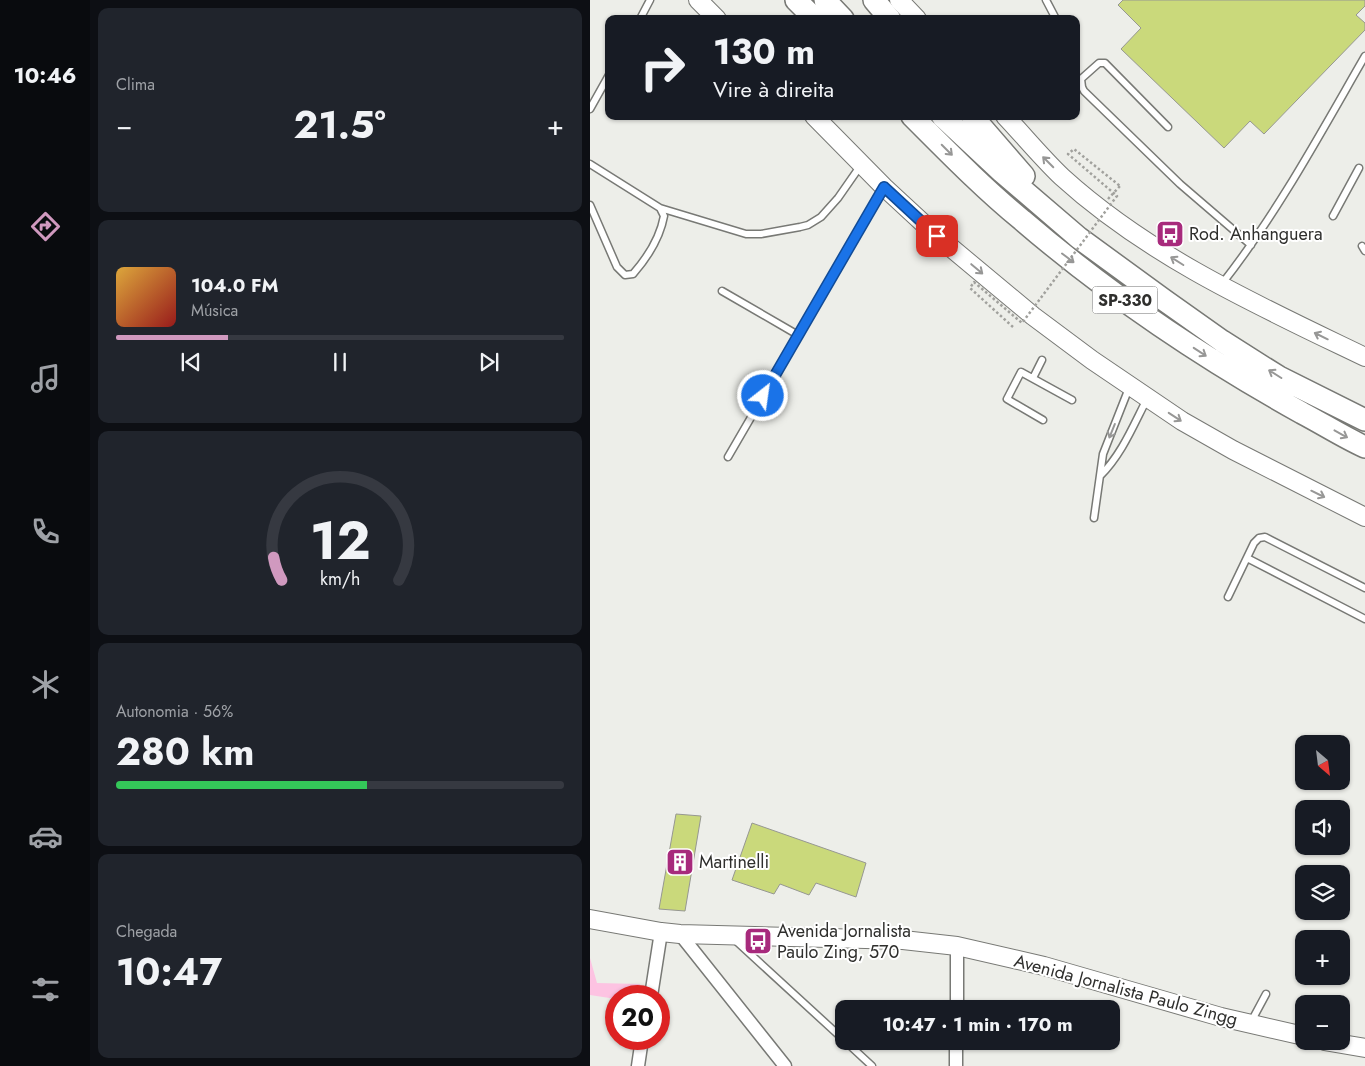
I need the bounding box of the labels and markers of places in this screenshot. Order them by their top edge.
pin [916,215,958,257]
bus stop icon: Rod. Anhanguera [1155,219,1185,249]
place label: Rod. Anhanguera [1189,221,1323,247]
building icon: Martinelli [665,847,695,877]
place label: Martinelli [699,849,769,875]
place label: Avenida Jornalista Paulo Zing, 570 [777,918,911,965]
bus stop icon: Avenida Jornalista Paulo Zing, 570 [743,926,773,956]

